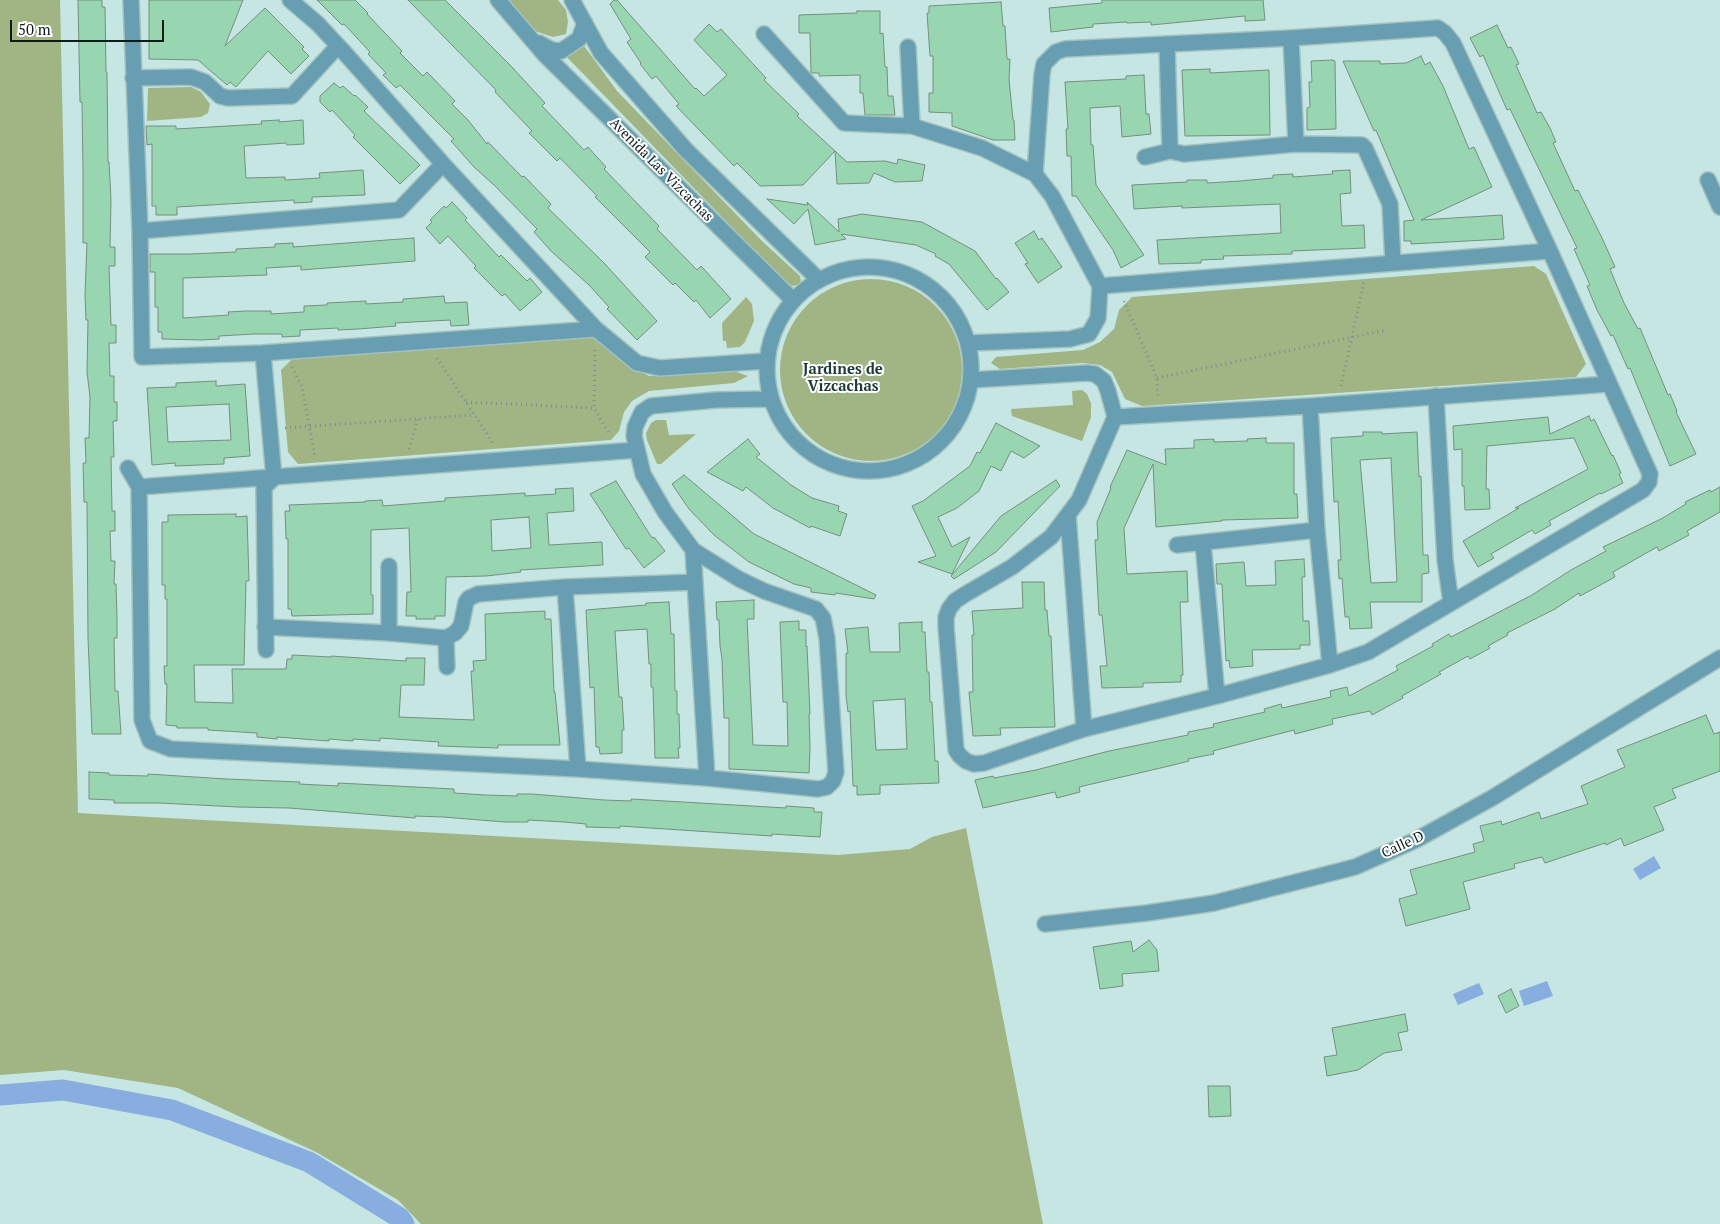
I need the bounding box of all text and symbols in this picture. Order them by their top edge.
scale bar [12,10,166,42]
text: 50 m [18,19,51,39]
street label: Avenida Las Vizcachas [606,115,716,225]
district label: Jardines de Vizcachas [803,361,883,396]
street label: Calle D [1379,828,1427,862]

